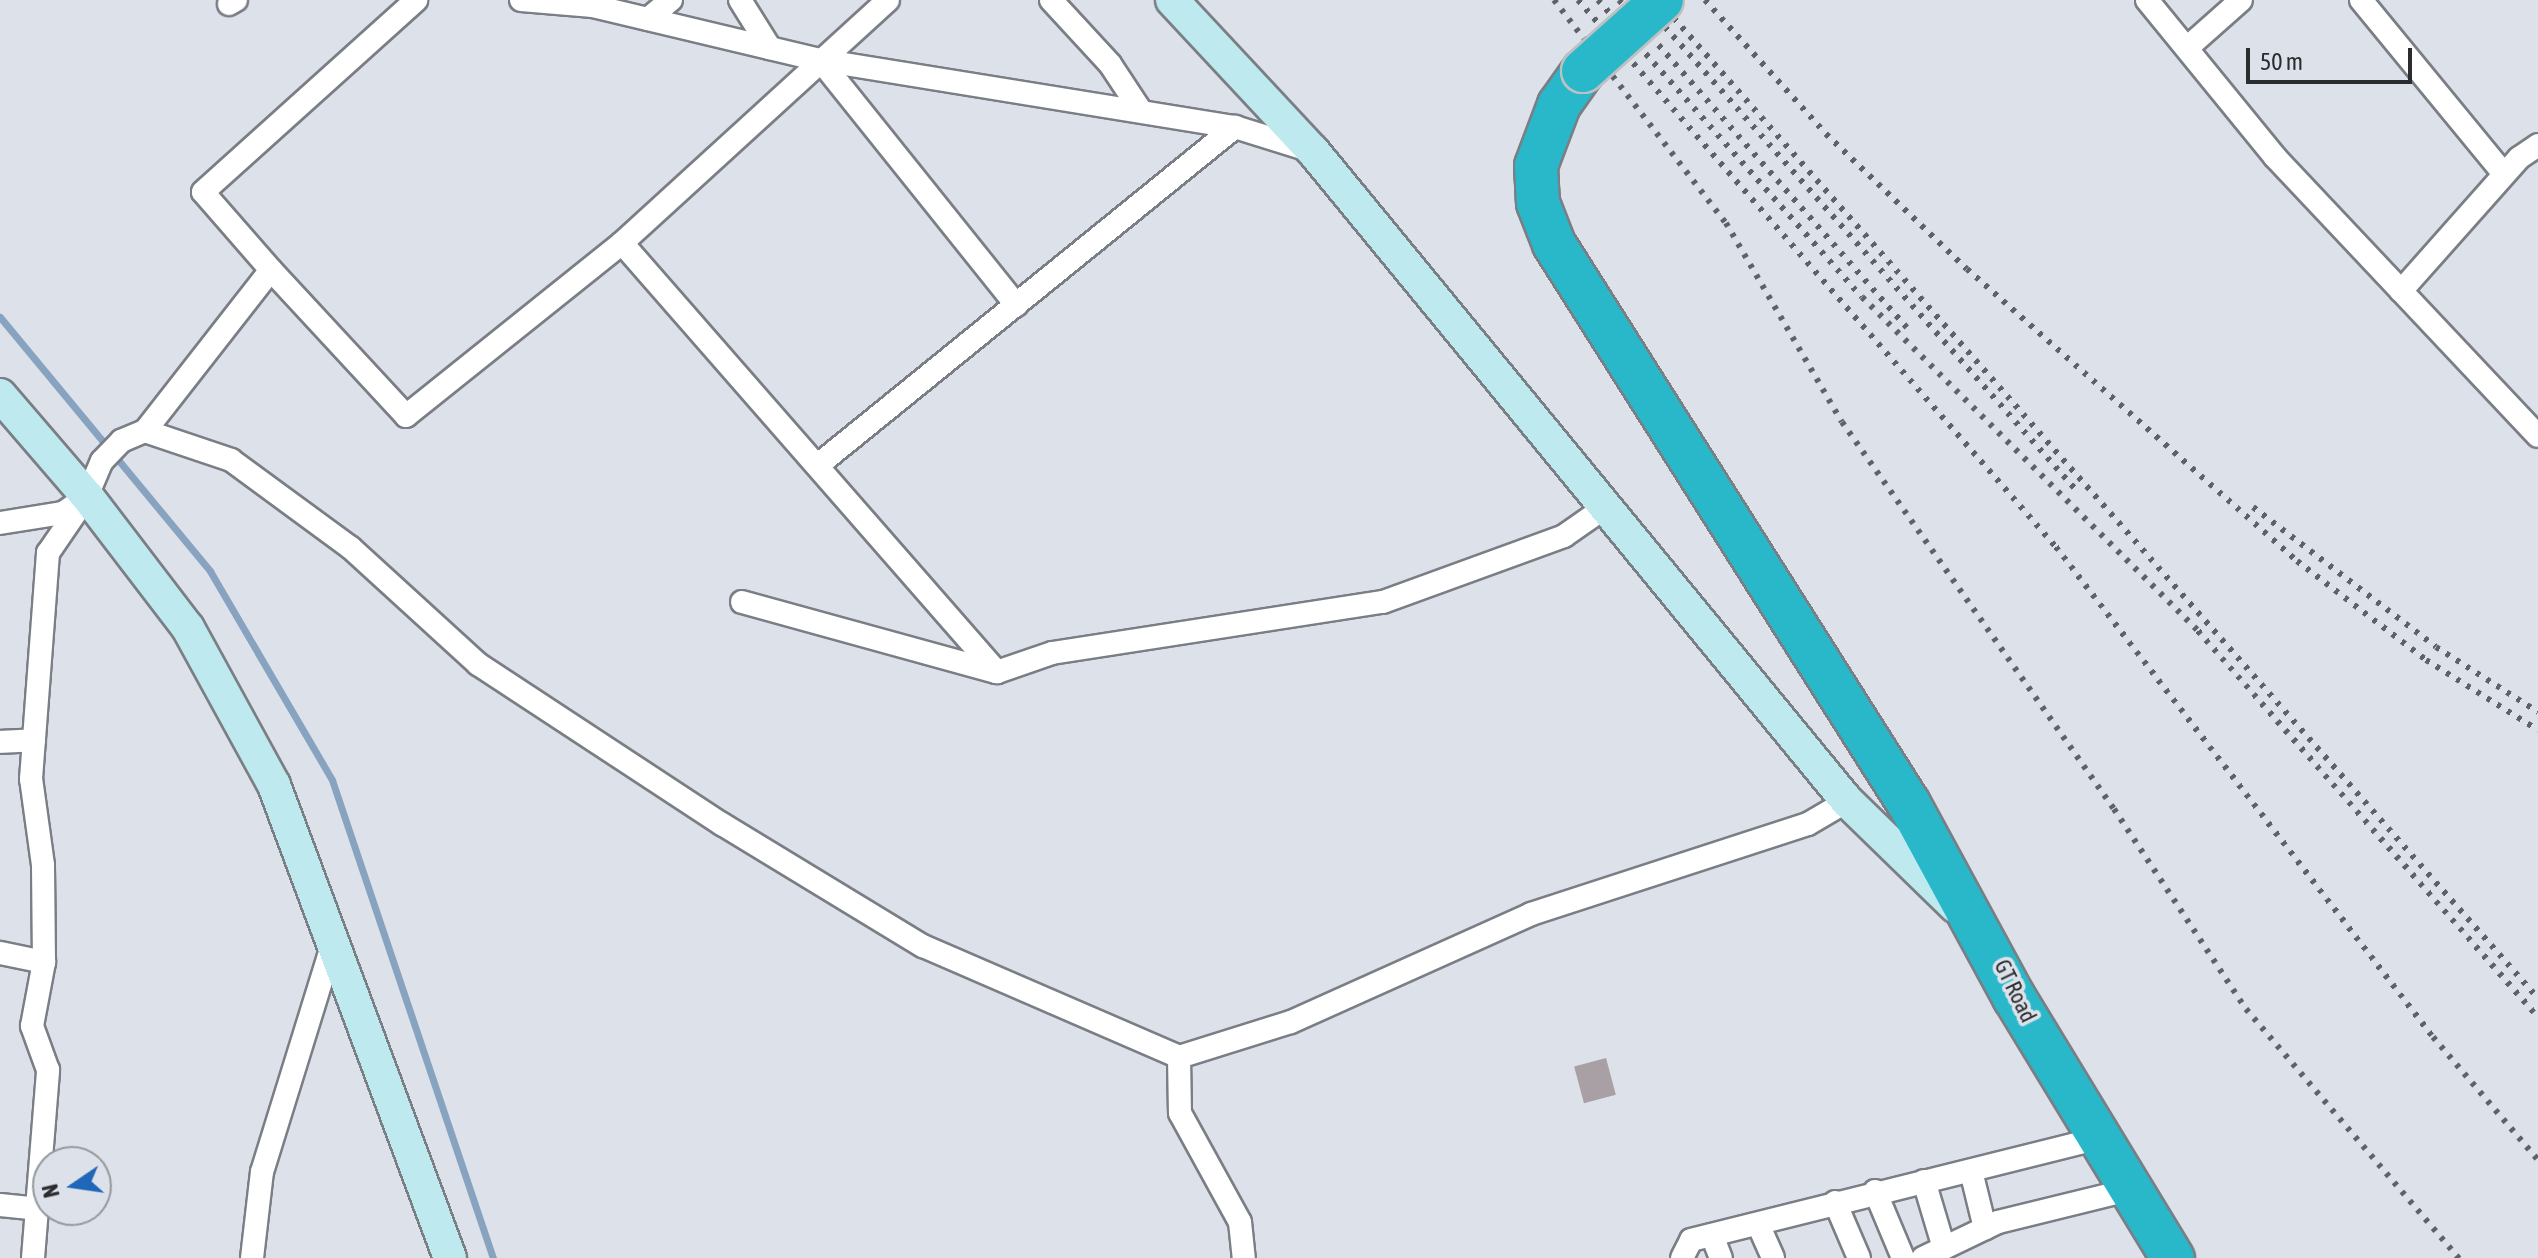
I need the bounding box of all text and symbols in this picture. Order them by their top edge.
scale bar [2250,32,2416,82]
text: 50 m [2260,48,2303,75]
street label: GT Road [1989,955,2041,1027]
north arrow [32,1146,112,1226]
text: N [36,1182,65,1200]

